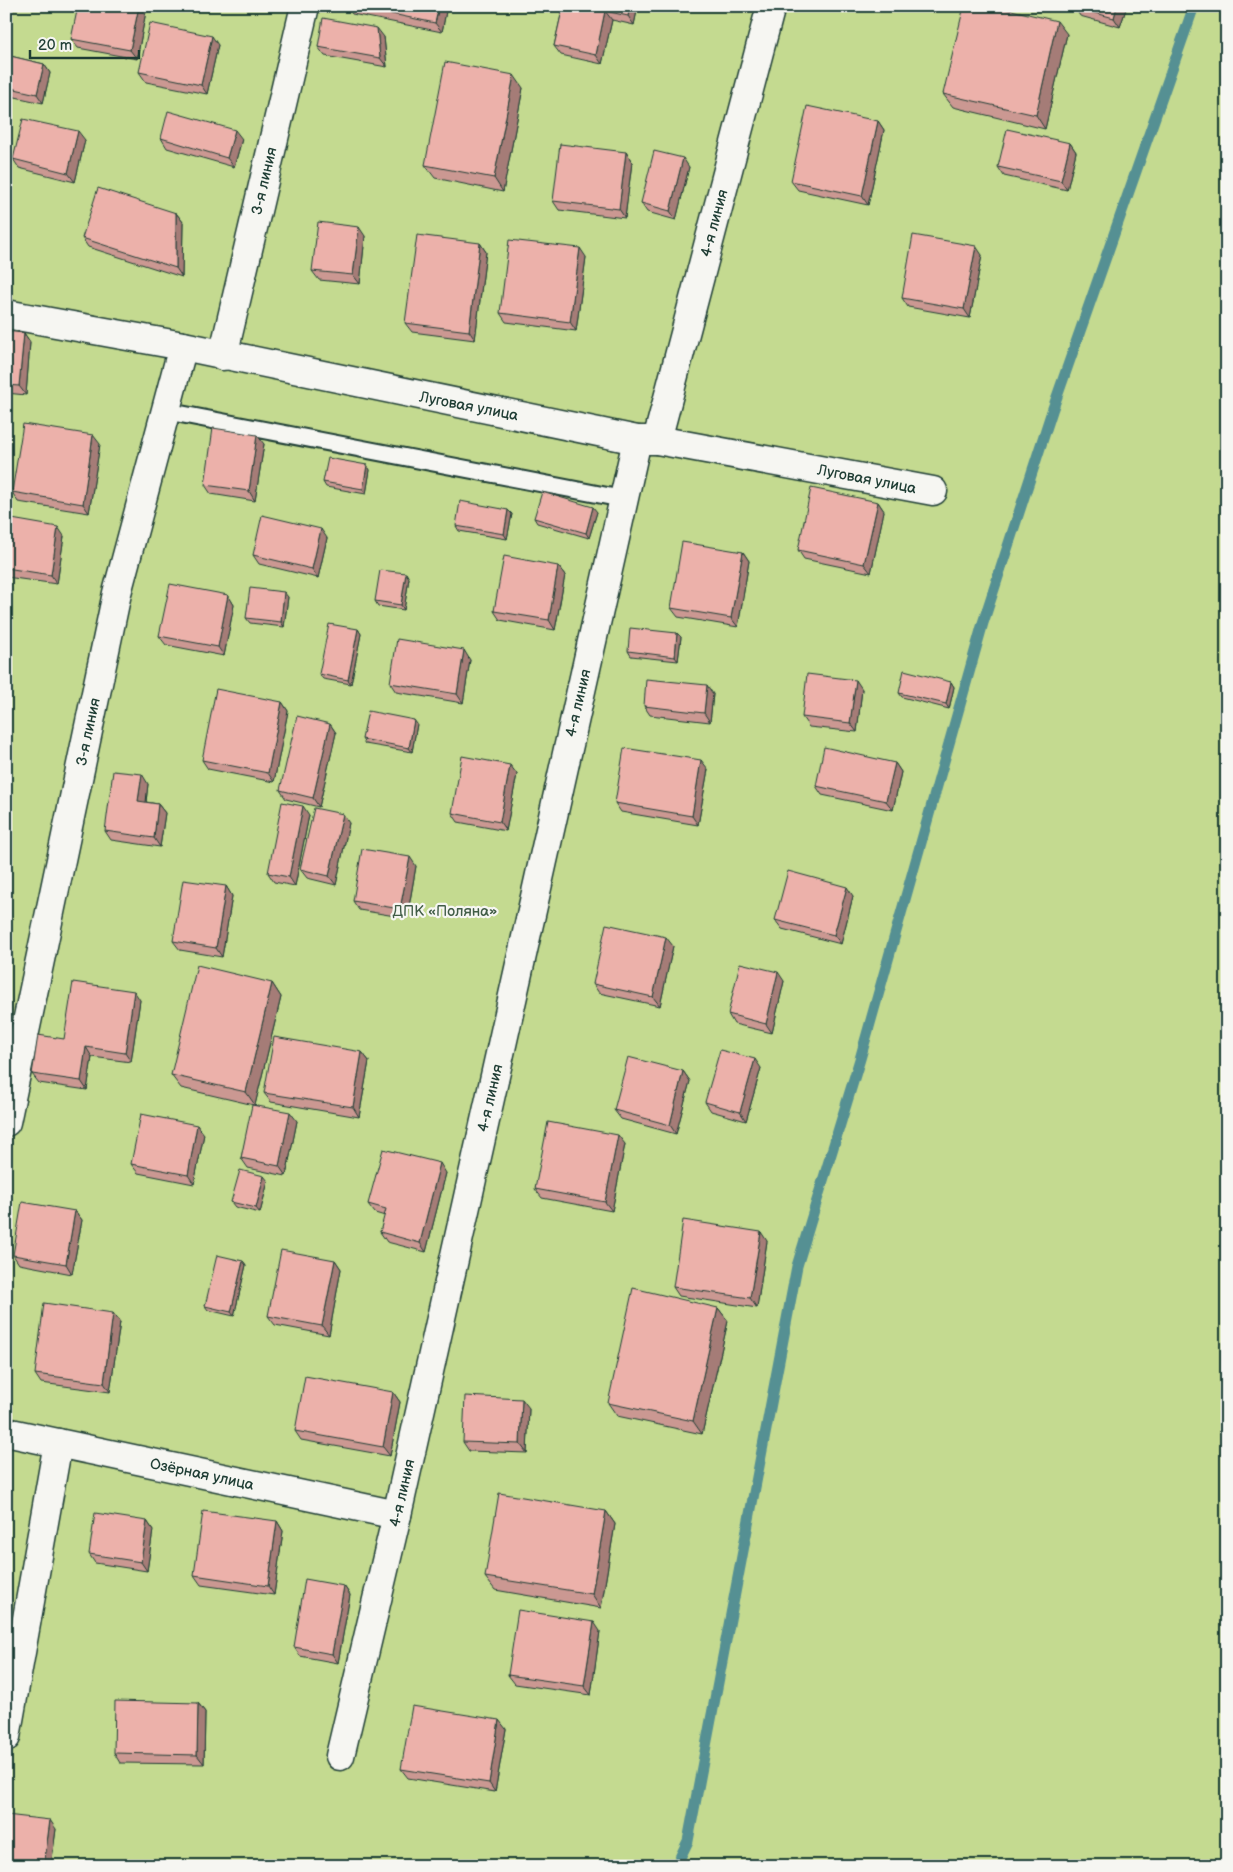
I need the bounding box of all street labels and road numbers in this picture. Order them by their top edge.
street label: 3-я линия [247,145,282,217]
street label: 4-я линия [696,187,733,259]
street label: Луговая улица [417,387,520,425]
street label: Луговая улица [815,460,918,498]
street label: 4-я линия [561,667,596,739]
street label: 3-я линия [72,696,105,768]
street label: 4-я линия [473,1062,508,1134]
street label: Озёрная улица [148,1454,256,1495]
street label: 4-я линия [385,1457,420,1529]

